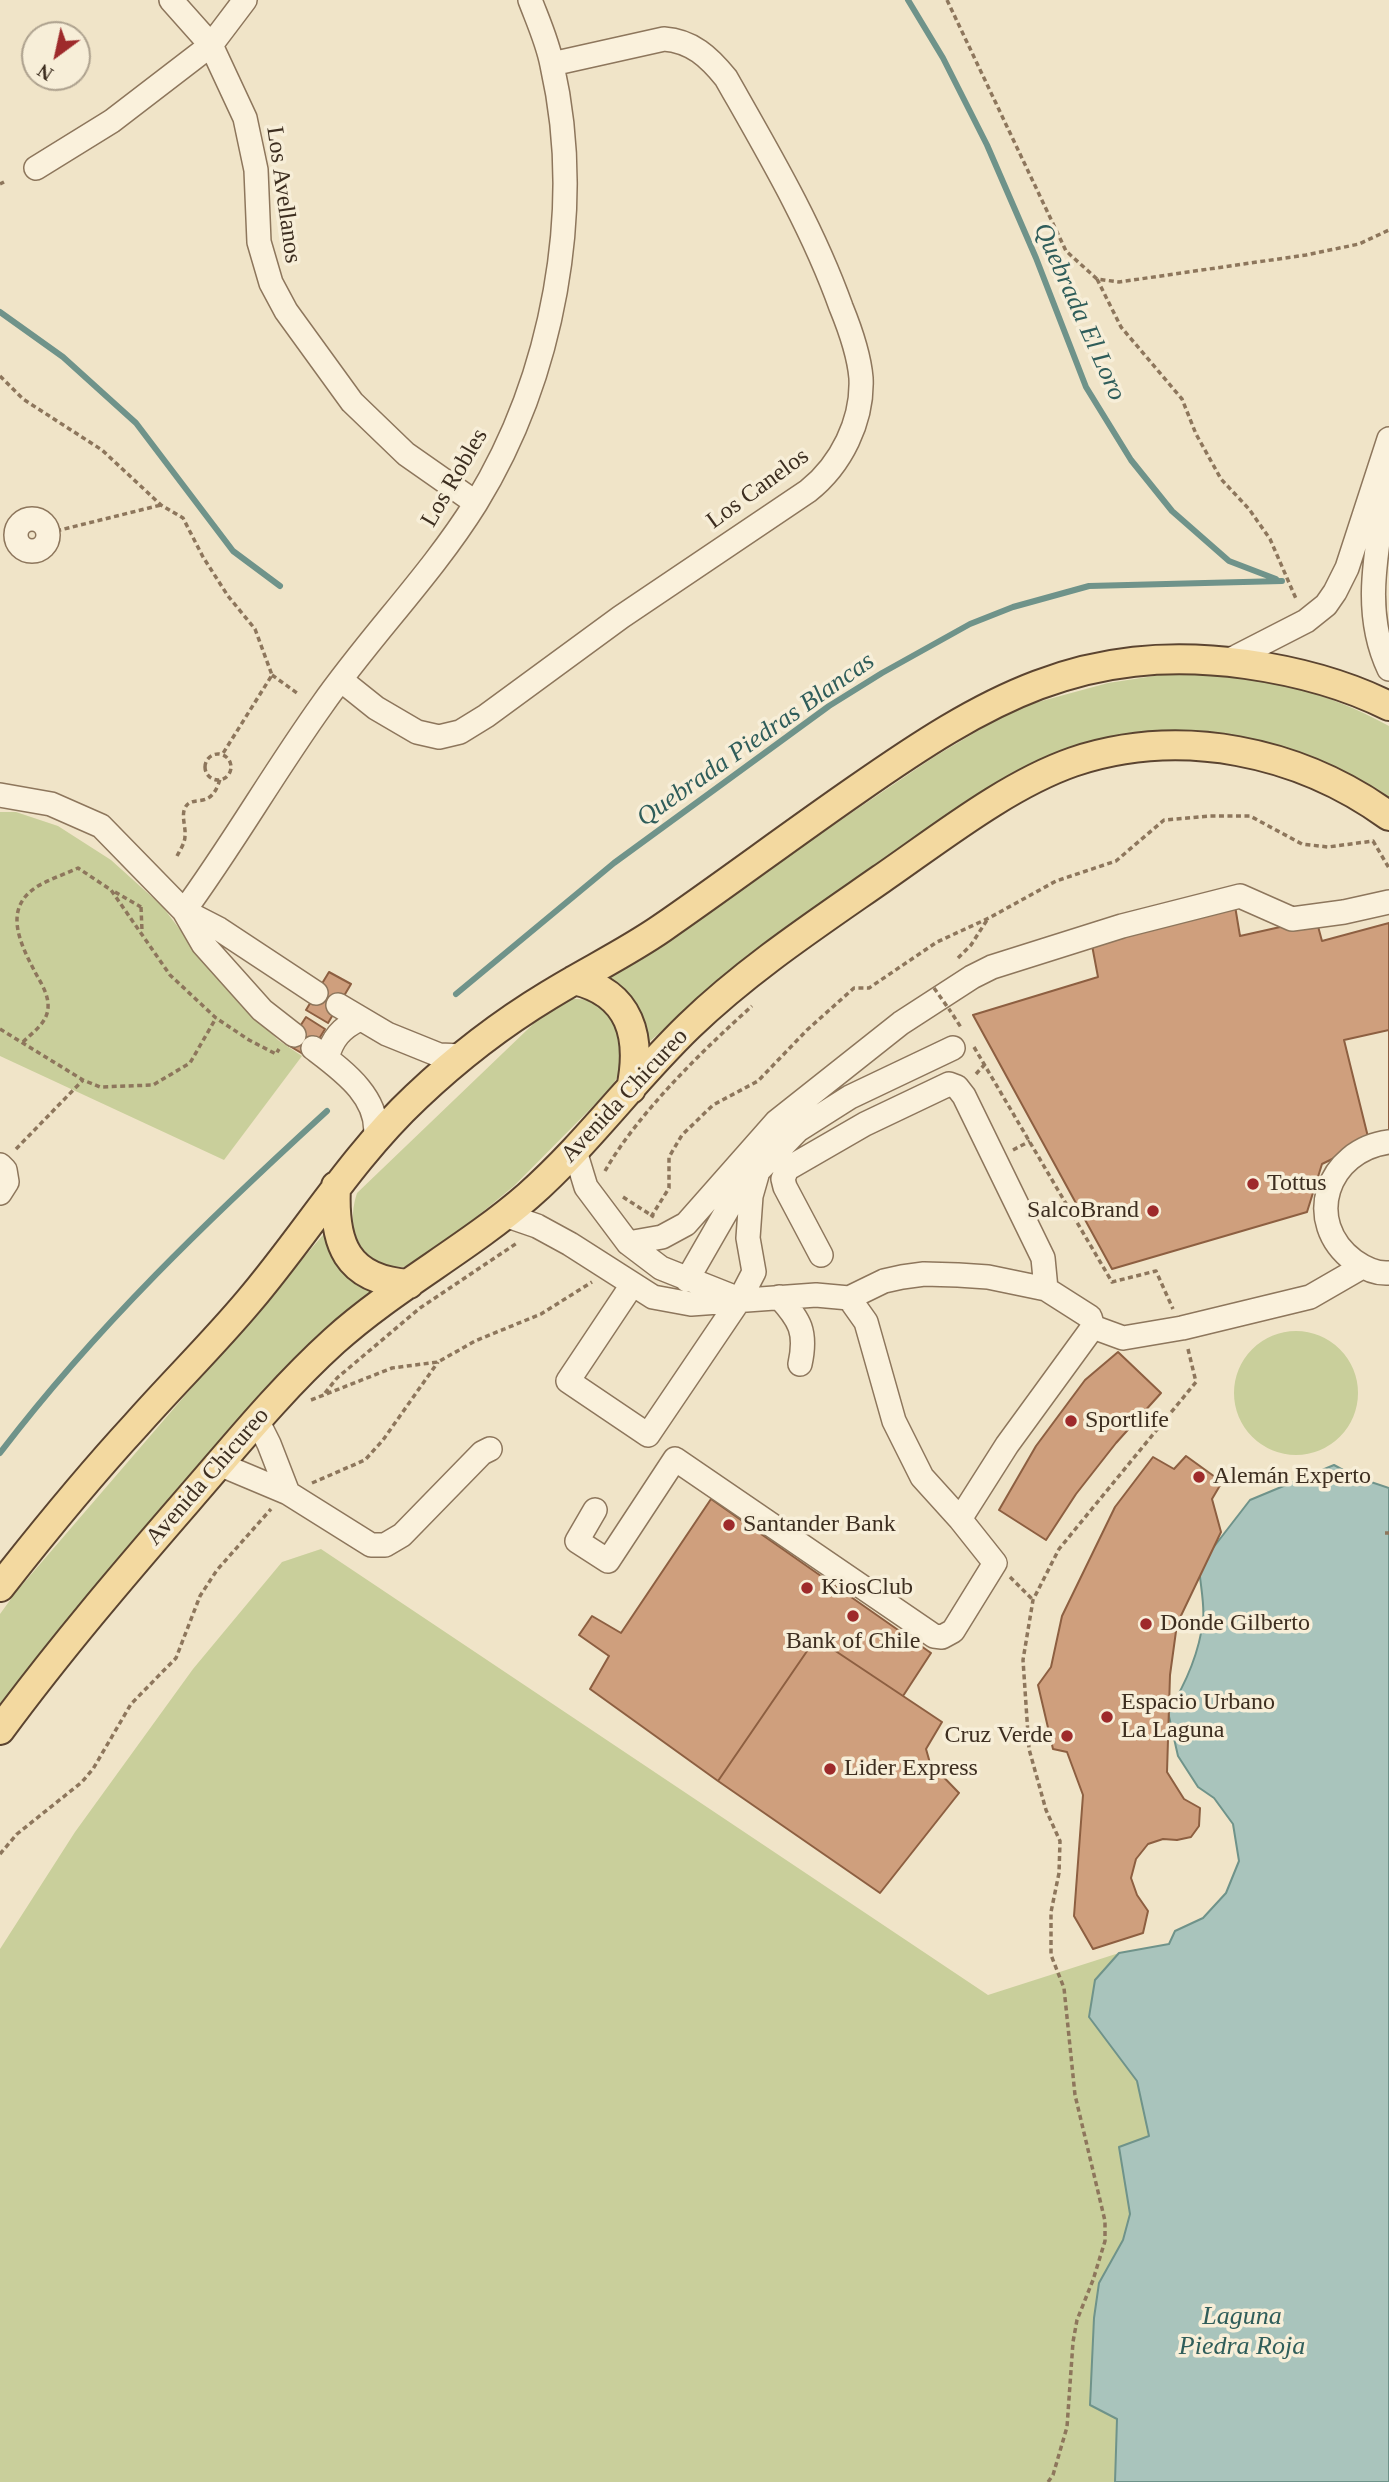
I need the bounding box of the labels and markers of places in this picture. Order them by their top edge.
place label: Tottus [1267,1170,1327,1198]
marker: Tottus [1245,1176,1261,1192]
place label: SalcoBrand [1027,1197,1139,1225]
marker: SalcoBrand [1145,1203,1161,1219]
place label: Sportlife [1085,1407,1169,1435]
marker: Sportlife [1063,1413,1079,1429]
place label: Alemán Experto [1213,1463,1371,1491]
marker: Alemán Experto [1191,1469,1207,1485]
place label: Santander Bank [743,1511,896,1539]
marker: Santander Bank [721,1517,737,1533]
place label: KiosClub [821,1574,913,1602]
marker: KiosClub [799,1580,815,1596]
marker: Bank of Chile [845,1608,861,1624]
place label: Donde Gilberto [1160,1610,1310,1638]
marker: Donde Gilberto [1138,1616,1154,1632]
place label: Bank of Chile [786,1628,920,1656]
place label: Espacio Urbano La Laguna [1121,1689,1275,1745]
marker: Espacio Urbano La Laguna [1099,1709,1115,1725]
place label: Cruz Verde [944,1722,1053,1750]
marker: Cruz Verde [1059,1728,1075,1744]
place label: Lider Express [844,1755,978,1783]
marker: Lider Express [822,1761,838,1777]

